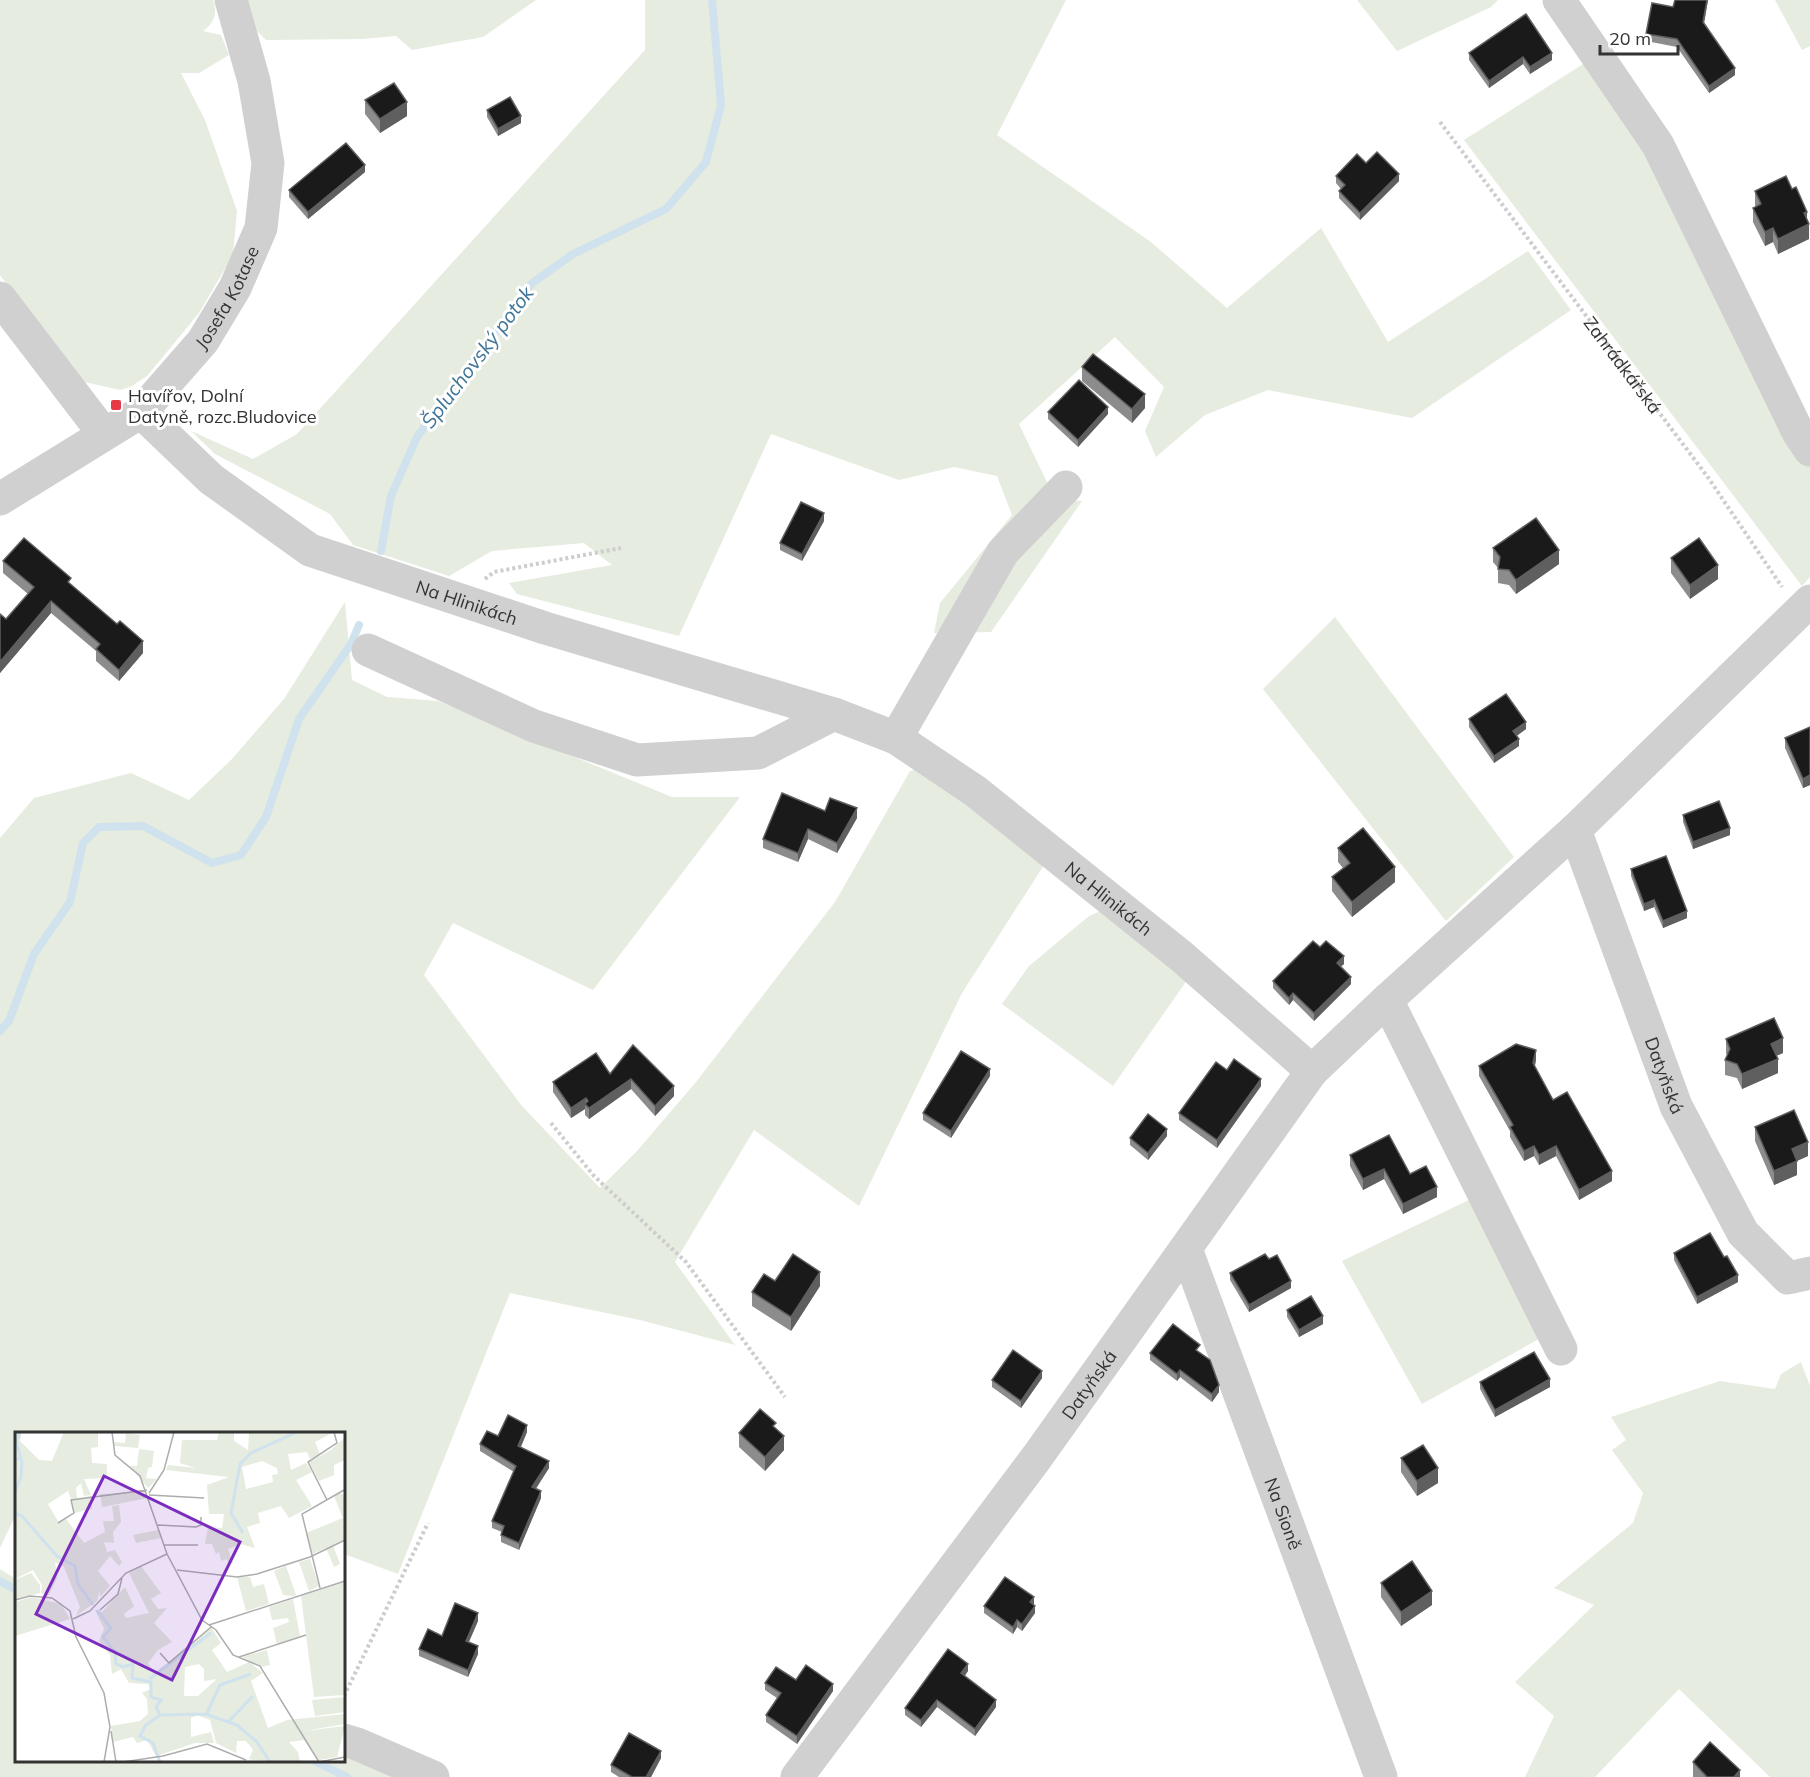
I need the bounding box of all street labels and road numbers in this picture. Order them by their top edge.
street label: Josefa Kotase [190,242,263,354]
street label: Zahrádkářská [1579,312,1667,418]
street label: Na Hlinikách [413,574,521,630]
street label: Na Hlinikách [1060,856,1157,940]
street label: Datyňská [1640,1034,1689,1118]
street label: Datyňská [1056,1345,1121,1424]
street label: Na Sioně [1260,1474,1307,1553]

